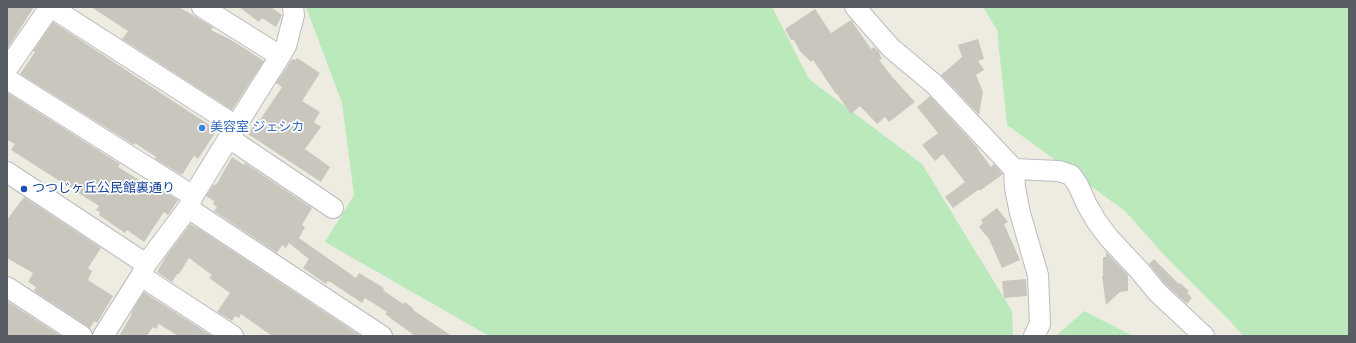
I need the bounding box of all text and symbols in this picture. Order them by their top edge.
place label: 美容室 ジェシカ [210,120,304,136]
marker: 美容室 ジェシカ [197,123,207,133]
place label: つつじヶ丘公民館裏通り [32,181,175,197]
marker: つつじヶ丘公民館裏通り [19,184,29,194]

